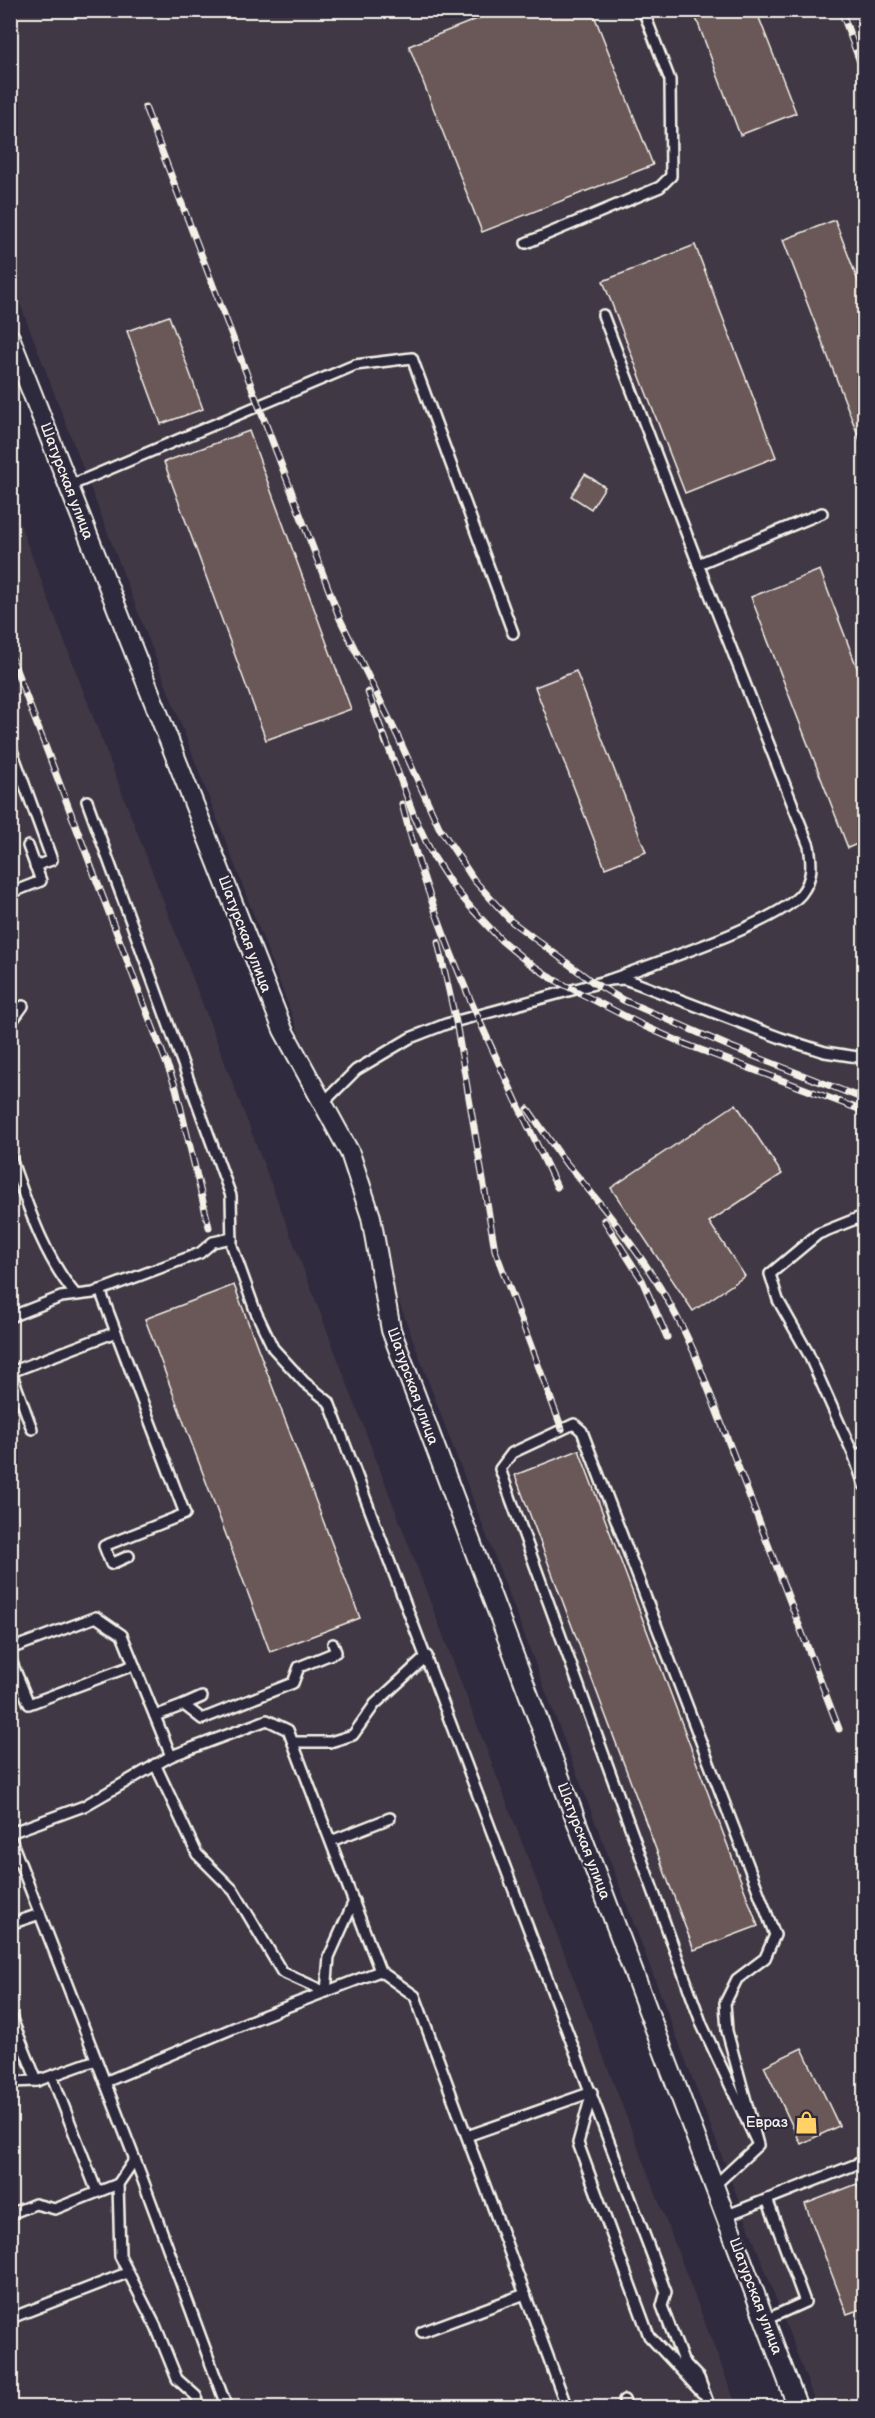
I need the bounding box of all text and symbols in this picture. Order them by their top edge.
street label: Шатурская улица [36,420,98,542]
street label: Шатурская улица [214,873,276,995]
street label: Шатурская улица [382,1325,443,1448]
street label: Шатурская улица [553,1780,615,1902]
shop icon: Евраз [793,2109,819,2135]
place label: Евраз [746,2113,788,2132]
street label: Шатурская улица [725,2235,787,2357]

